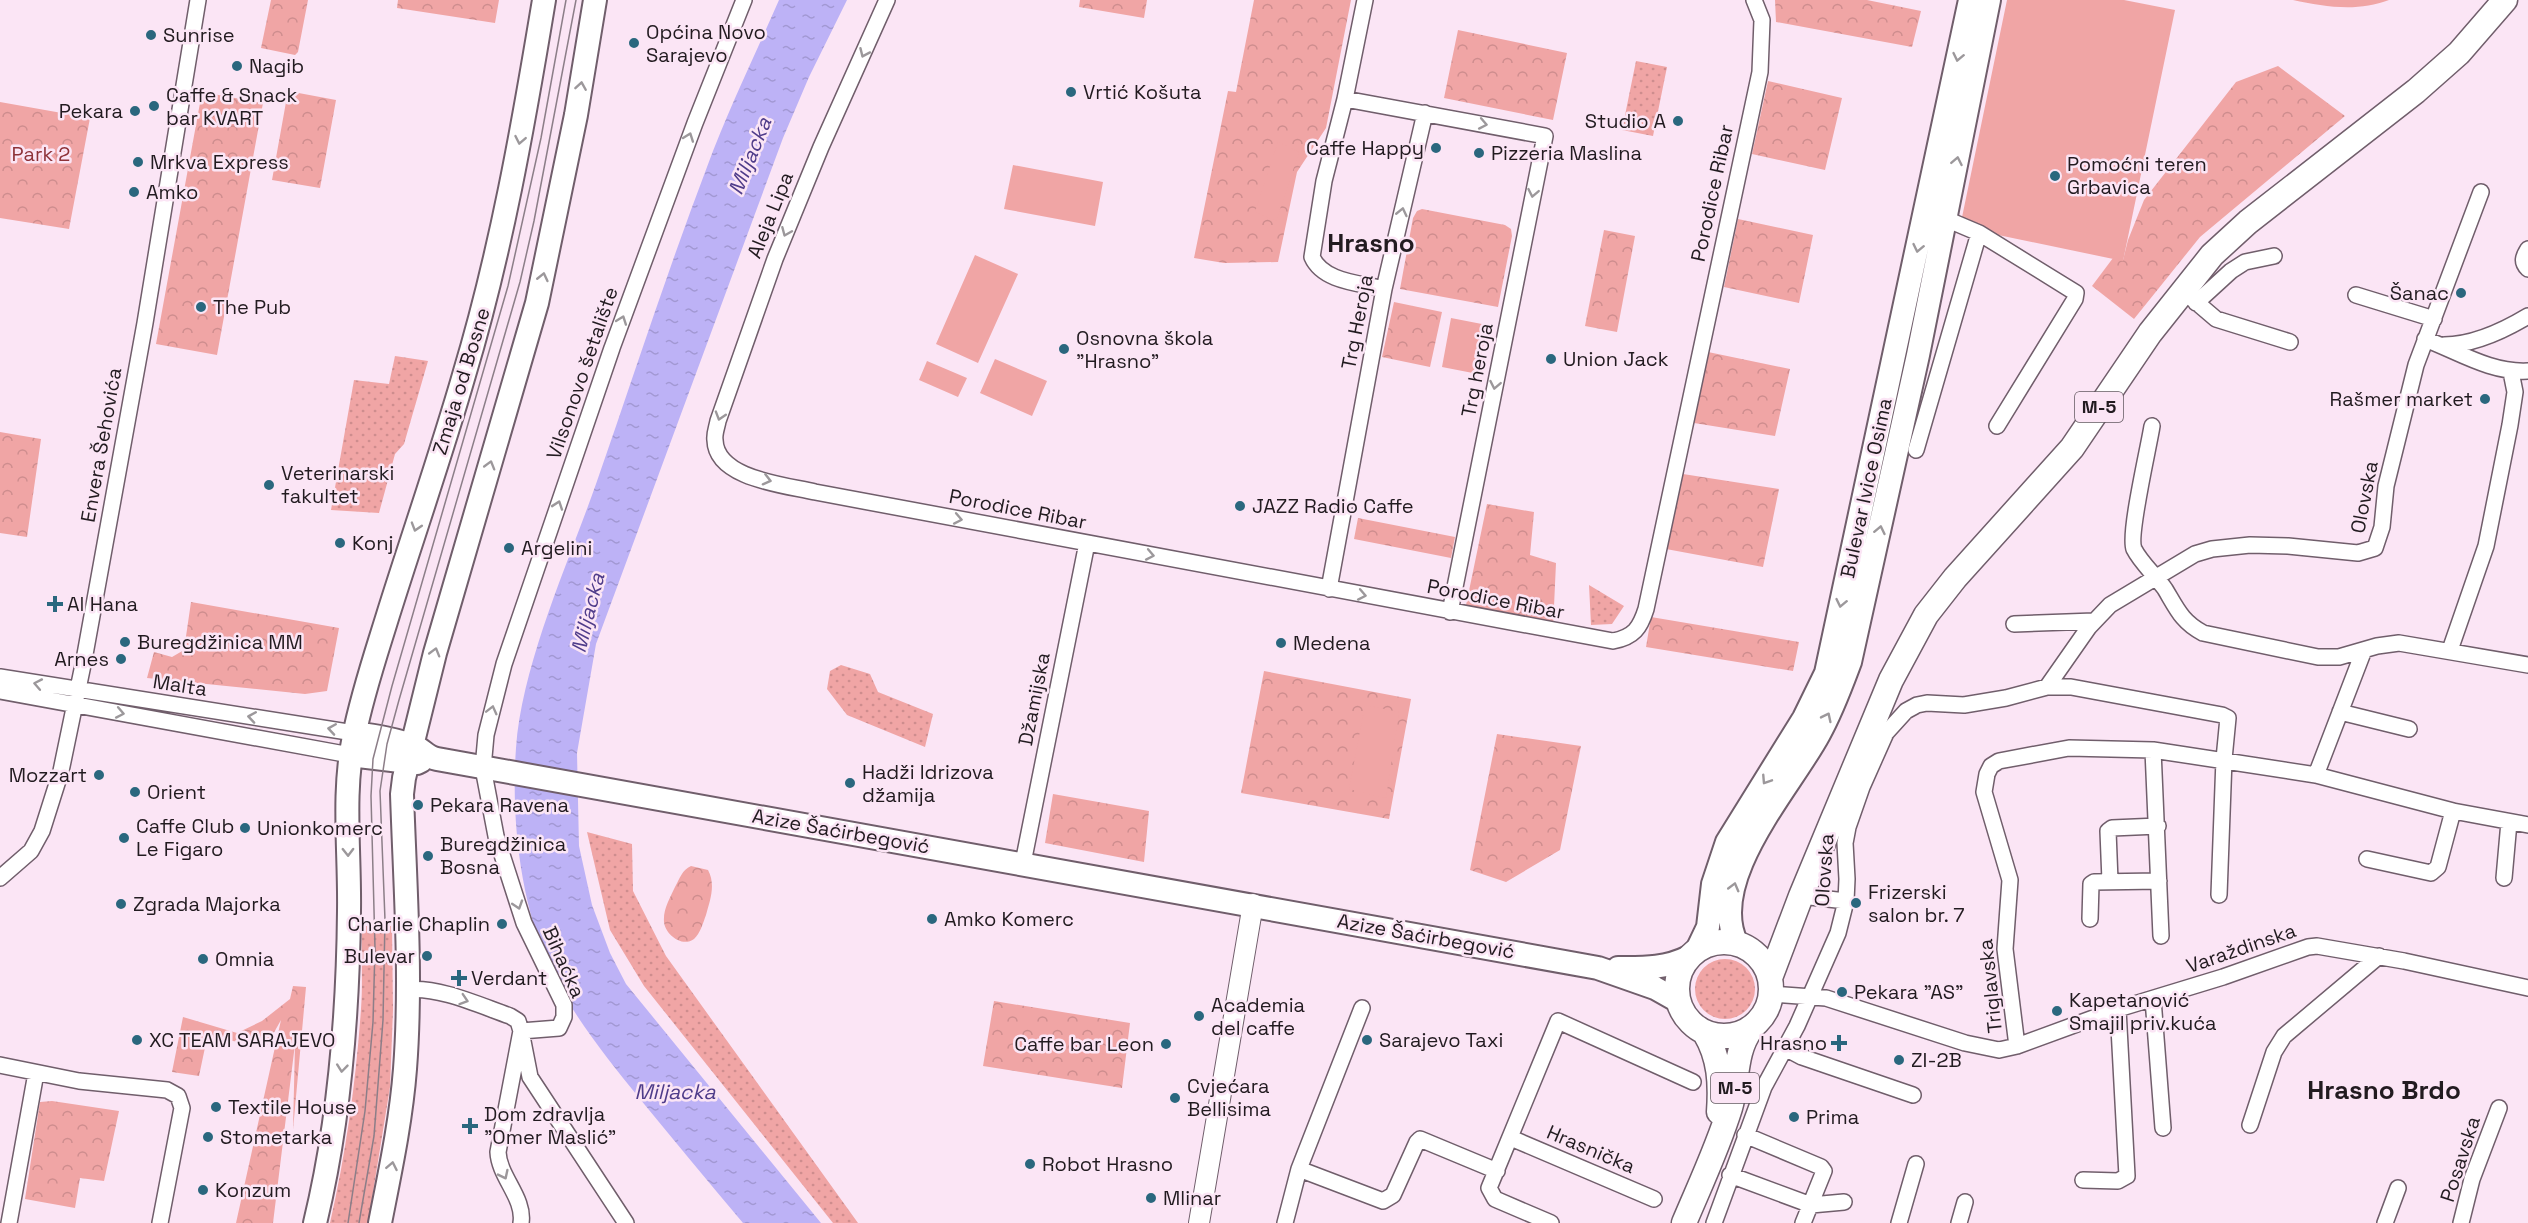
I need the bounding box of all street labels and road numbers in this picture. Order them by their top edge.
street label: Porodice Ribar [1685,122,1739,264]
street label: Aleja Lipa [741,168,799,262]
street label: Trg Heroja [1335,272,1379,372]
street label: Vilsonovo šetalište [540,283,624,463]
street label: Zmaja od Bosne [426,304,496,458]
street label: Trg heroja [1455,321,1499,419]
street label: Envera Šehovića [75,366,127,524]
road number: M-5 [2075,392,2123,422]
street label: Bulevar Ivice Osima [1834,396,1898,580]
street label: Olovska [2344,459,2384,535]
street label: Porodice Ribar [947,483,1089,535]
street label: Porodice Ribar [1425,573,1567,625]
street label: Džamijska [1012,650,1056,748]
street label: Malta [151,668,209,702]
street label: Azize Šaćirbegović [750,803,932,859]
street label: Olovska [1808,833,1840,907]
street label: Azize Šaćirbegović [1335,908,1517,964]
street label: Varaždinska [2183,917,2299,979]
street label: Bihaćka [537,922,591,1002]
street label: Triglavska [1972,938,2008,1034]
road number: M-5 [1711,1073,1759,1103]
street label: Posavska [2434,1113,2486,1205]
street label: Hrasnička [1543,1119,1639,1179]

